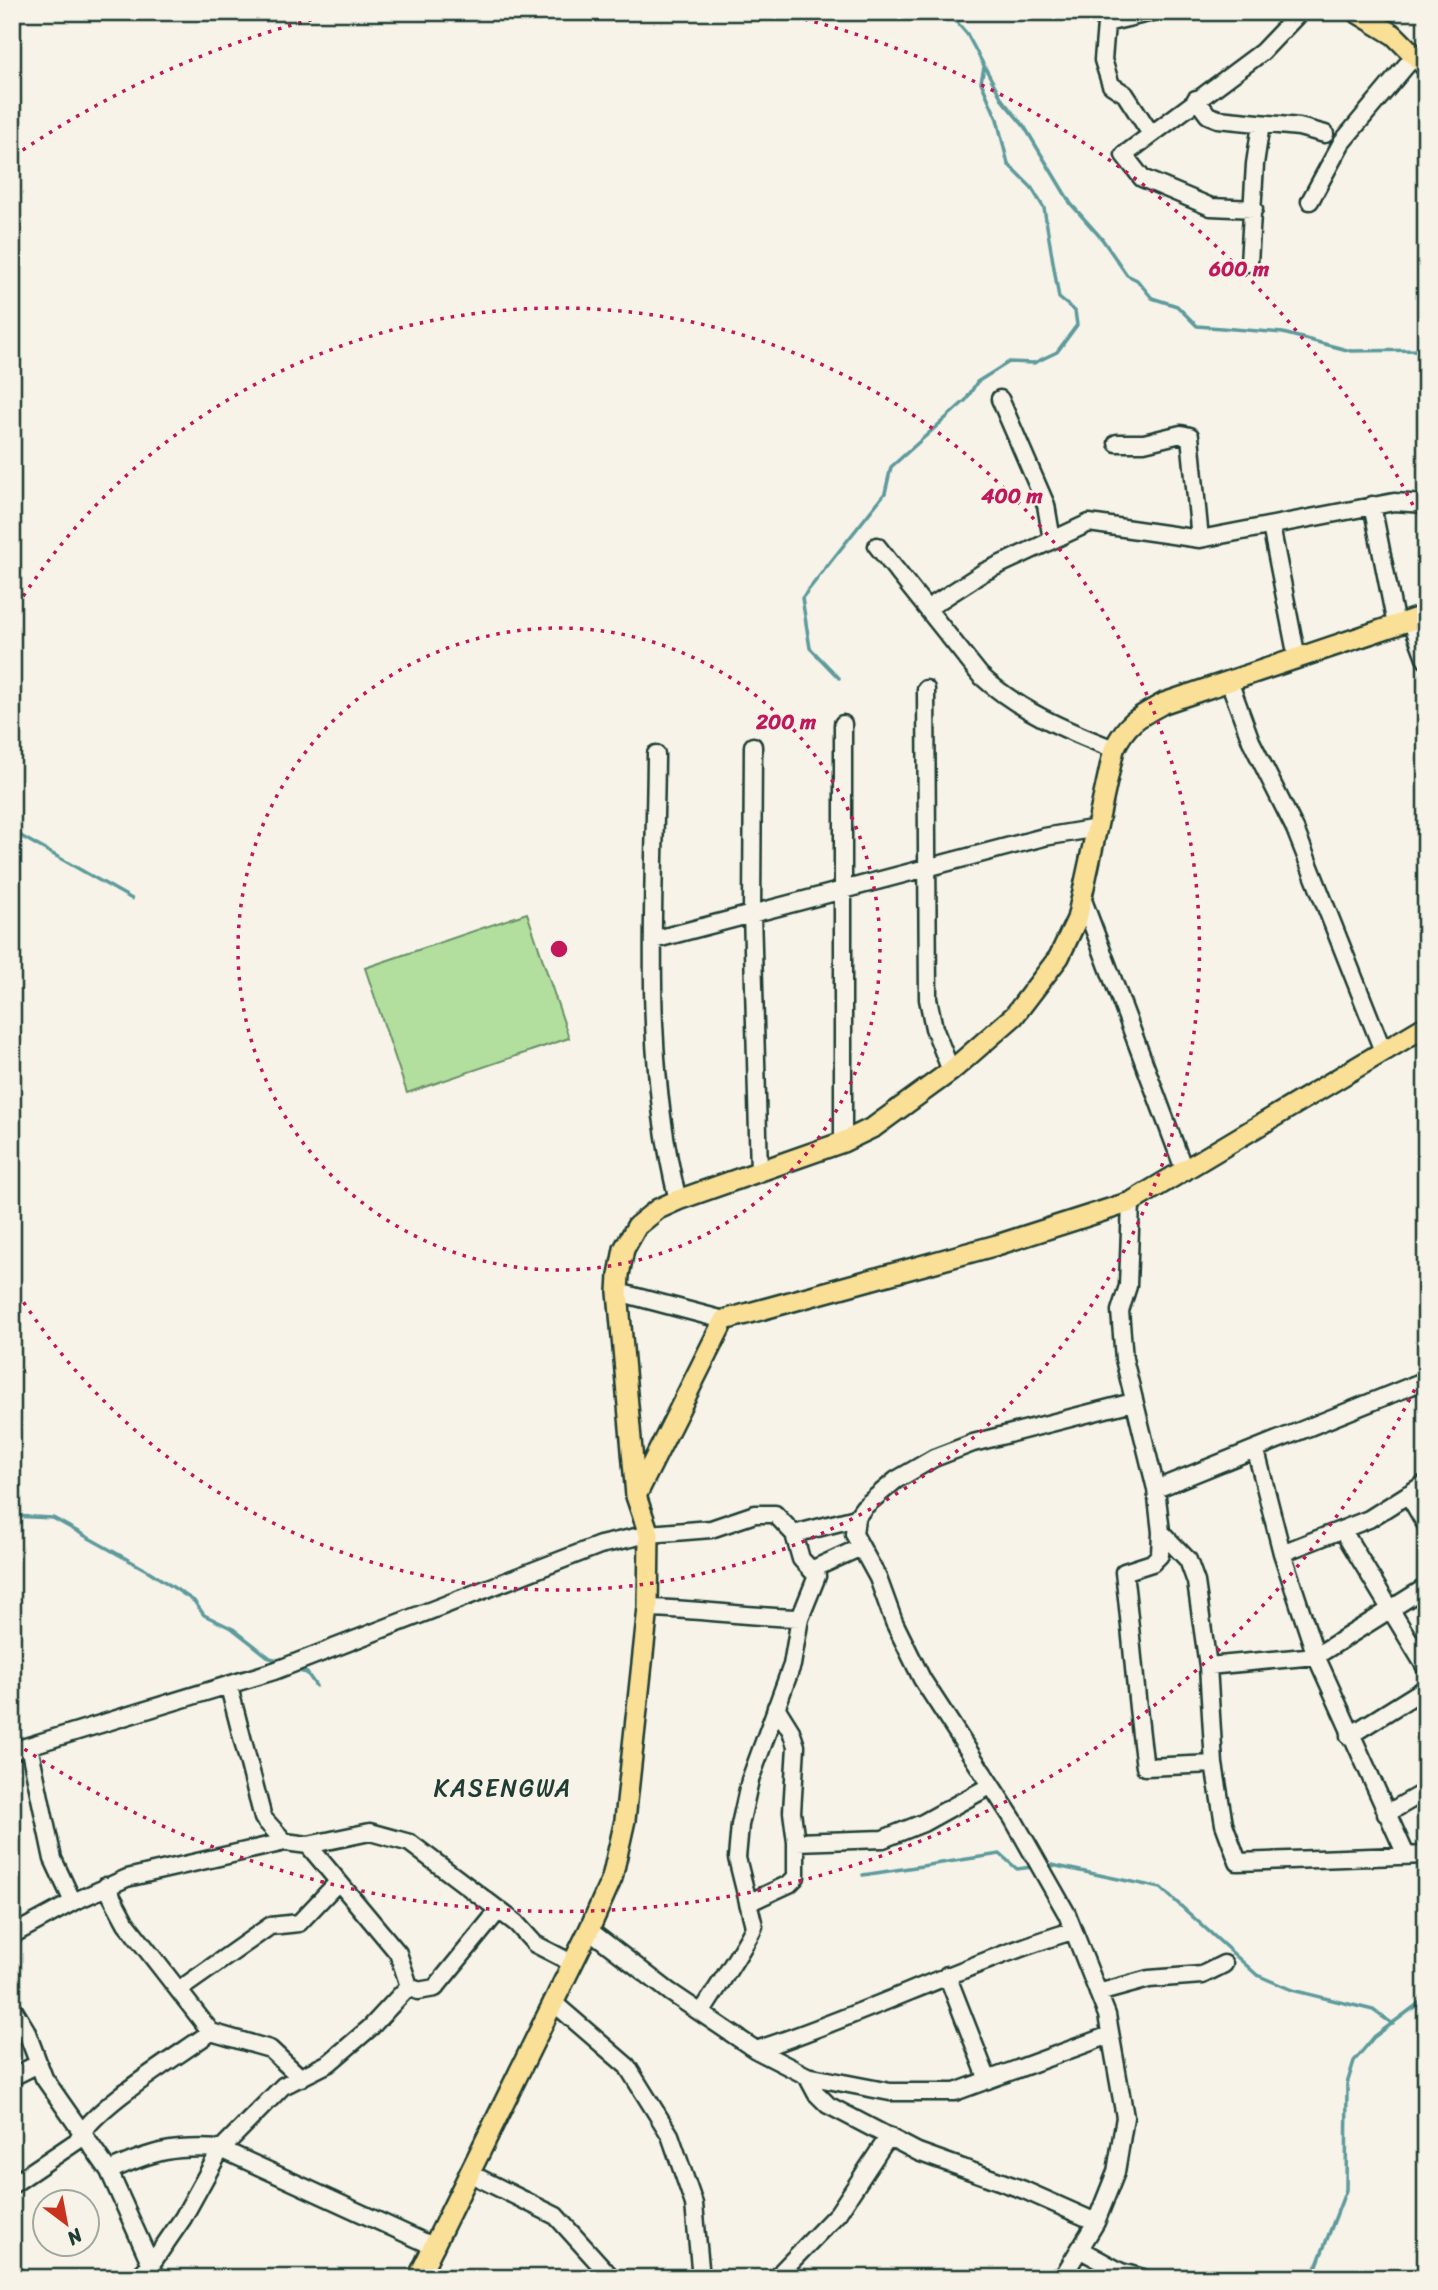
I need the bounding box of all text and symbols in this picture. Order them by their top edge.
text: 600 m [1208,250,1270,288]
text: 400 m [980,477,1043,515]
text: 200 m [755,703,817,741]
centre of rings [547,937,571,961]
district label: KASENGWA [434,1767,572,1809]
north arrow [32,2188,102,2258]
text: N [60,2219,90,2255]

